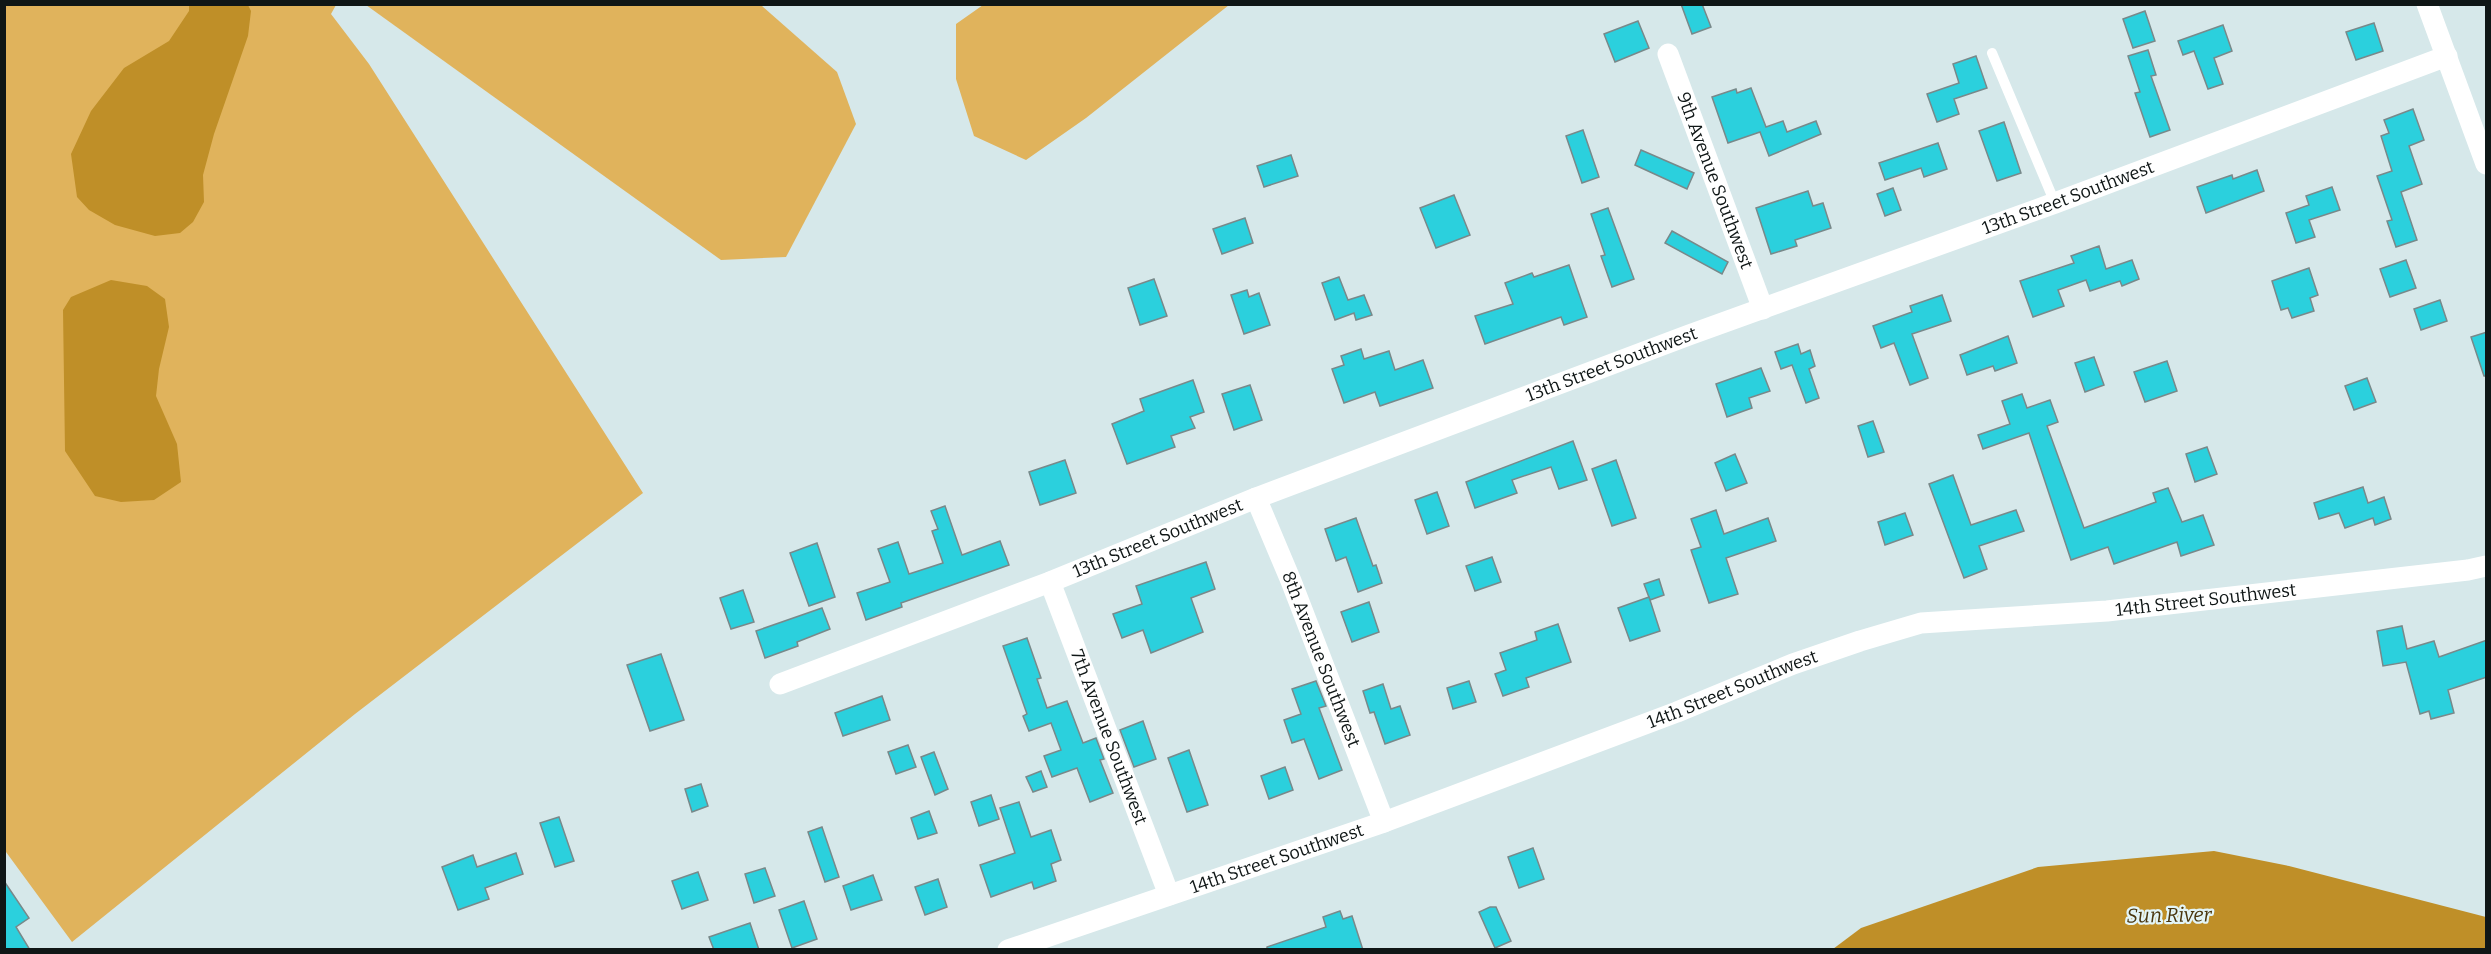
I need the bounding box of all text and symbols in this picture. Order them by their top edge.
street label: 9th Avenue Southwest [1672,89,1758,272]
street label: 13th Street Southwest [1979,156,2157,239]
street label: 13th Street Southwest [1523,322,1701,406]
street label: 13th Street Southwest [1070,493,1246,582]
street label: 8th Avenue Southwest [1277,568,1365,751]
street label: 14th Street Southwest [2114,579,2298,621]
street label: 14th Street Southwest [1644,645,1821,733]
street label: 7th Avenue Southwest [1066,647,1152,828]
street label: 14th Street Southwest [1187,819,1367,898]
water label: Sun River [2126,902,2213,928]

